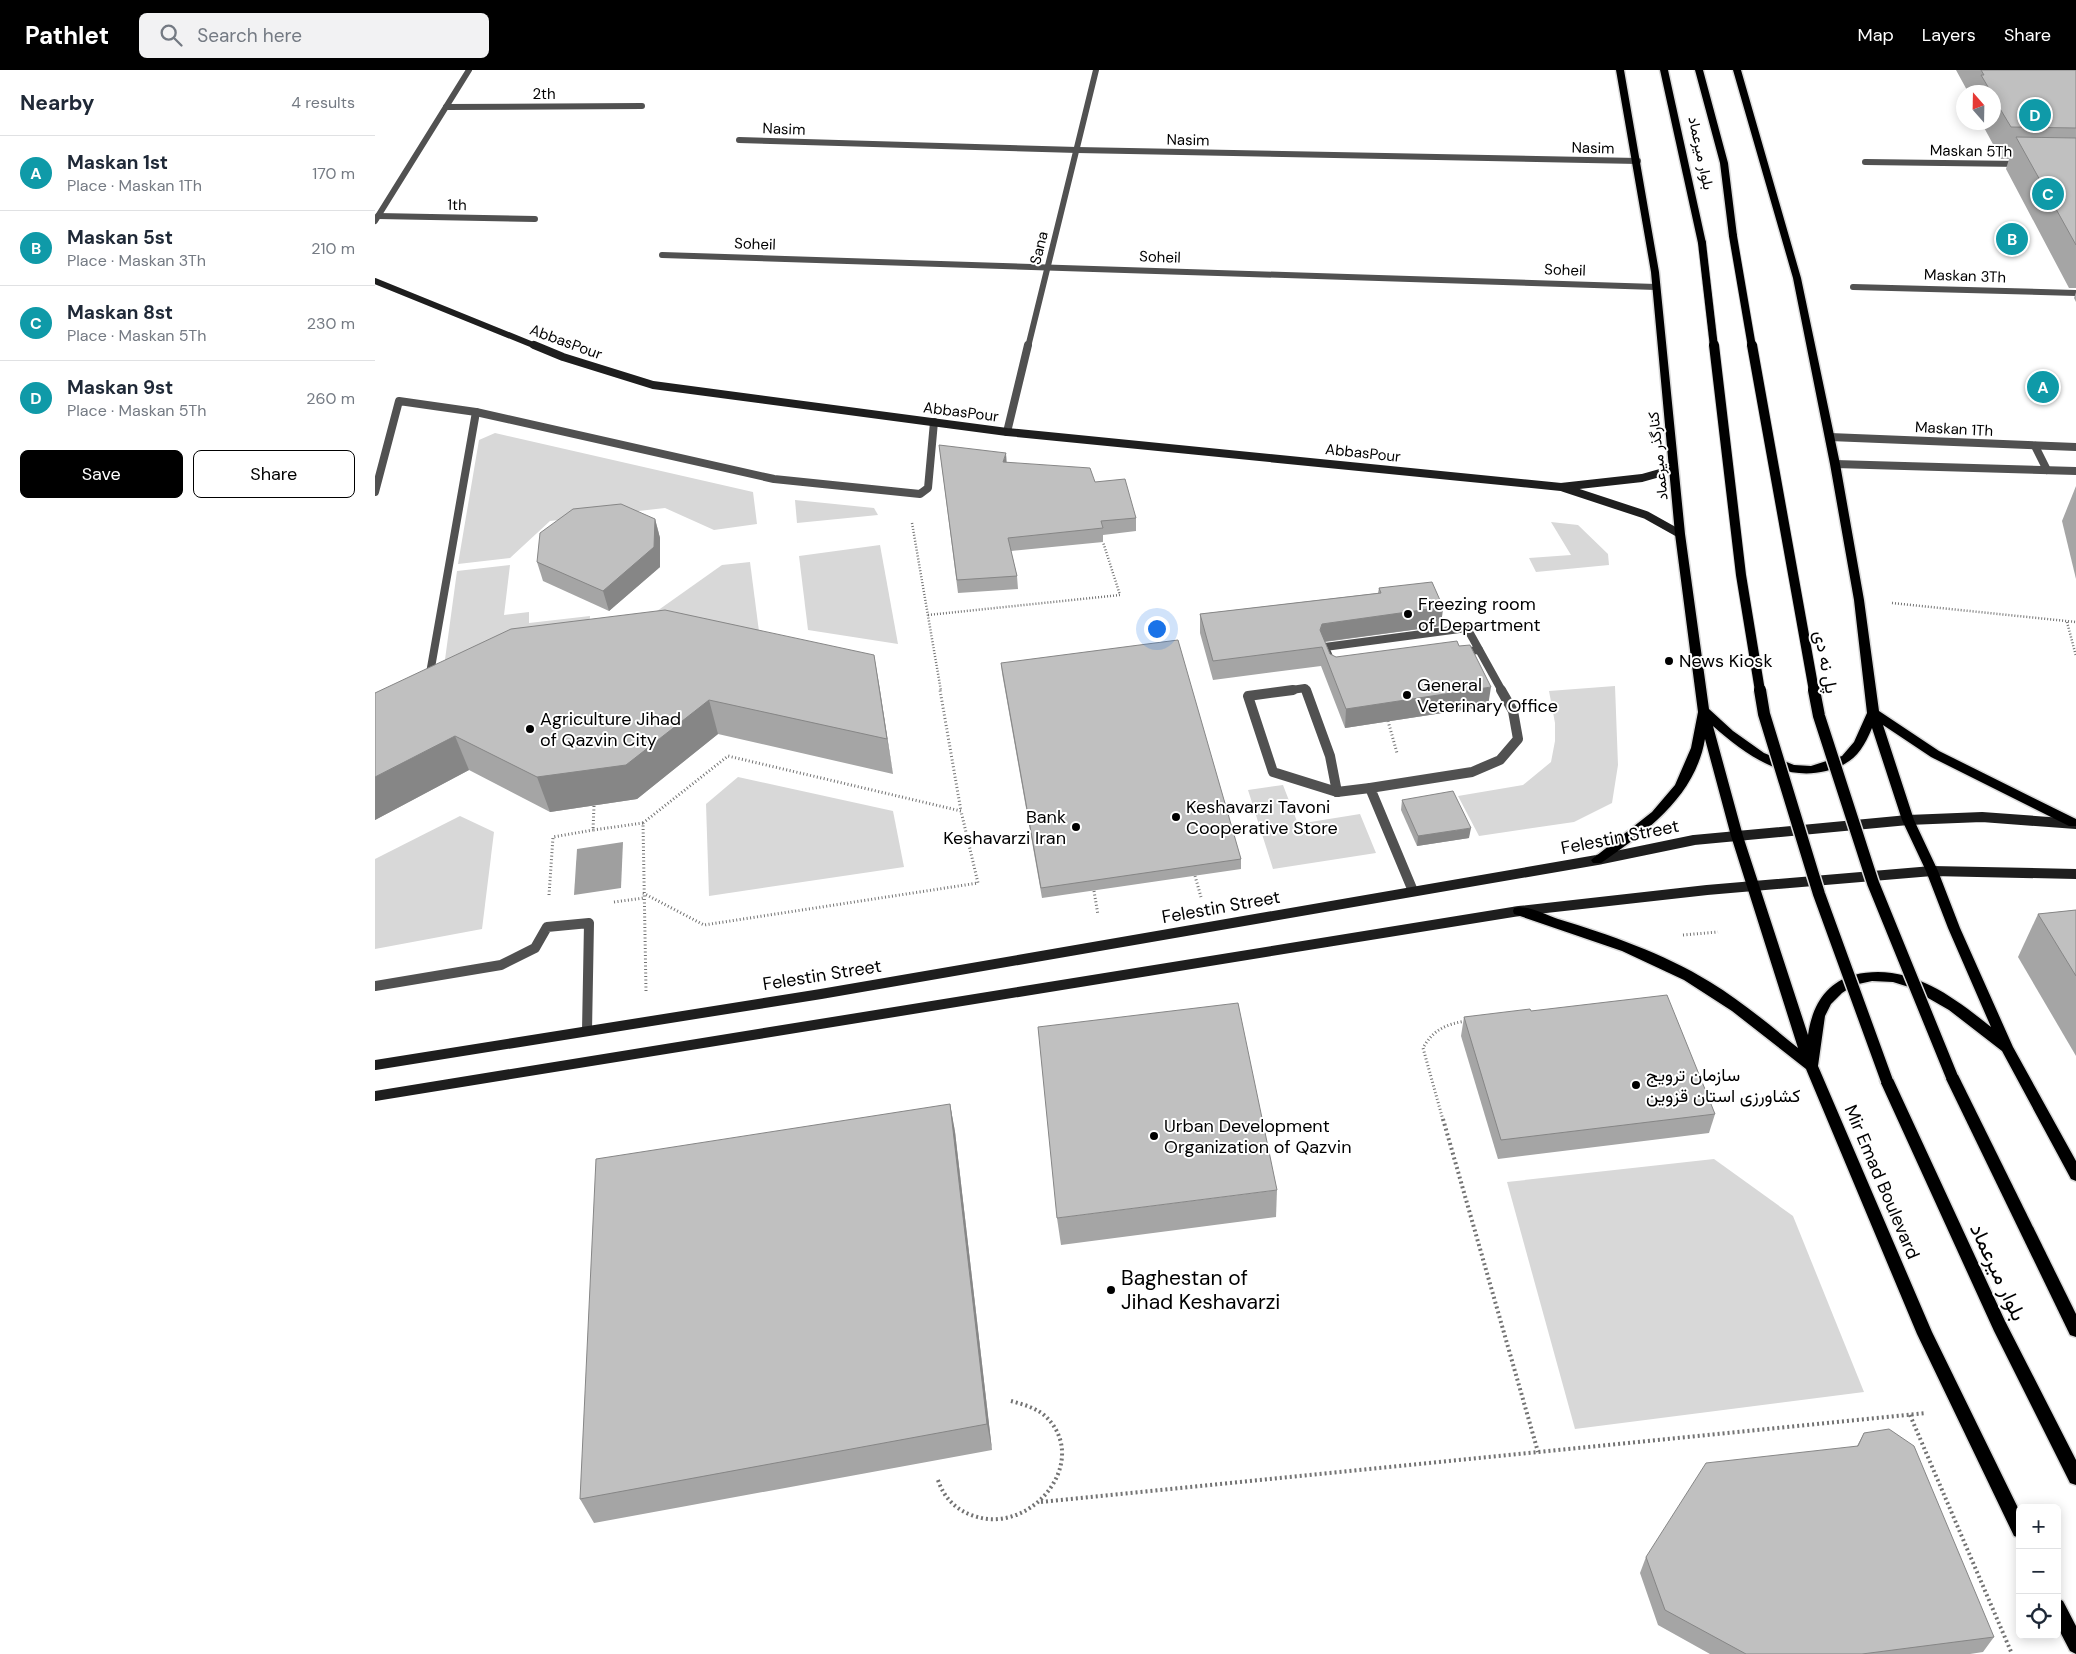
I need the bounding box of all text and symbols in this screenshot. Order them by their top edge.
search box [139,13,489,58]
text: Pathlet [25,20,109,51]
icon: search [157,21,185,49]
text: Search here [197,23,302,48]
text: Map [1858,23,1894,47]
text: Layers [1922,23,1976,47]
text: Share [2004,23,2051,47]
street label: 2th [532,84,556,104]
north arrow [1956,85,2001,130]
text: Nearby [20,89,94,117]
text: 4 results [291,92,355,113]
pin: D [2019,96,2051,134]
street label: بلوار میرعماد [1683,114,1719,192]
street label: Nasim [762,118,806,140]
street label: Nasim [1166,130,1210,150]
street label: Nasim [1571,138,1615,158]
street label: Maskan 5Th [1930,140,2012,162]
text: Maskan 1st [67,150,168,175]
text: A [30,163,42,184]
text: 170 m [312,163,355,184]
text: Place · Maskan 1Th [67,175,202,196]
pin: C [2032,175,2064,213]
street label: 1th [447,195,467,215]
pin: B [1996,220,2028,258]
text: Maskan 5st [67,225,173,250]
street label: Sana [1025,229,1053,267]
street label: Soheil [734,233,776,255]
text: B [31,238,41,259]
text: 210 m [311,238,355,259]
street label: Soheil [1139,246,1181,268]
text: Place · Maskan 3Th [67,250,206,271]
street label: Soheil [1544,259,1586,281]
street label: Maskan 3Th [1924,265,2006,287]
text: Maskan 8st [67,300,173,325]
text: C [30,313,42,334]
text: 230 m [307,313,355,334]
street label: AbbasPour [527,320,605,364]
text: Place · Maskan 5Th [67,325,206,346]
pin: A [2027,368,2059,406]
text: Maskan 9st [67,375,173,400]
text: D [30,388,42,409]
text: 260 m [306,388,355,409]
street label: AbbasPour [922,397,1000,427]
text: Place · Maskan 5Th [67,400,206,421]
street label: کنارگذر میرعماد [1643,410,1673,501]
street label: Maskan 1Th [1914,417,1994,441]
street label: AbbasPour [1324,439,1402,467]
button: Save [20,450,183,498]
button: Share [193,450,355,498]
place label: Freezing room of Department [1418,592,1541,637]
marker: Freezing room of Department [1402,608,1414,620]
your location [1144,616,1170,642]
street label: پل نه دی [1808,628,1844,696]
place label: News Kiosk [1679,649,1772,673]
marker: News Kiosk [1663,655,1675,667]
place label: General Veterinary Office [1417,673,1558,718]
marker: General Veterinary Office [1401,689,1413,701]
place label: Agriculture Jihad of Qazvin City [540,707,681,752]
marker: Agriculture Jihad of Qazvin City [524,723,536,735]
place label: Keshavarzi Tavoni Cooperative Store [1186,795,1338,840]
place label: Bank Keshavarzi Iran [943,805,1066,850]
marker: Keshavarzi Tavoni Cooperative Store [1170,811,1182,823]
street label: Felestin Street [1559,814,1681,860]
marker: Bank Keshavarzi Iran [1070,821,1082,833]
street label: Felestin Street [1160,885,1282,929]
street label: Felestin Street [761,954,883,996]
place label: سازمان ترویج کشاورزی استان قزوین [1646,1063,1801,1108]
marker: سازمان ترویج کشاورزی استان قزوین [1630,1079,1642,1091]
street label: Mir Emad Boulevard [1839,1101,1925,1263]
place label: Urban Development Organization of Qazvin [1164,1114,1352,1159]
marker: Urban Development Organization of Qazvin [1148,1130,1160,1142]
street label: بلوار میرعماد [1963,1219,2033,1325]
place label: Baghestan of Jihad Keshavarzi [1121,1264,1280,1316]
marker: Baghestan of Jihad Keshavarzi [1105,1284,1117,1296]
map controls [2016,1504,2061,1639]
button: + [2016,1504,2061,1549]
button: − [2016,1549,2061,1594]
button: locate [2016,1594,2061,1639]

